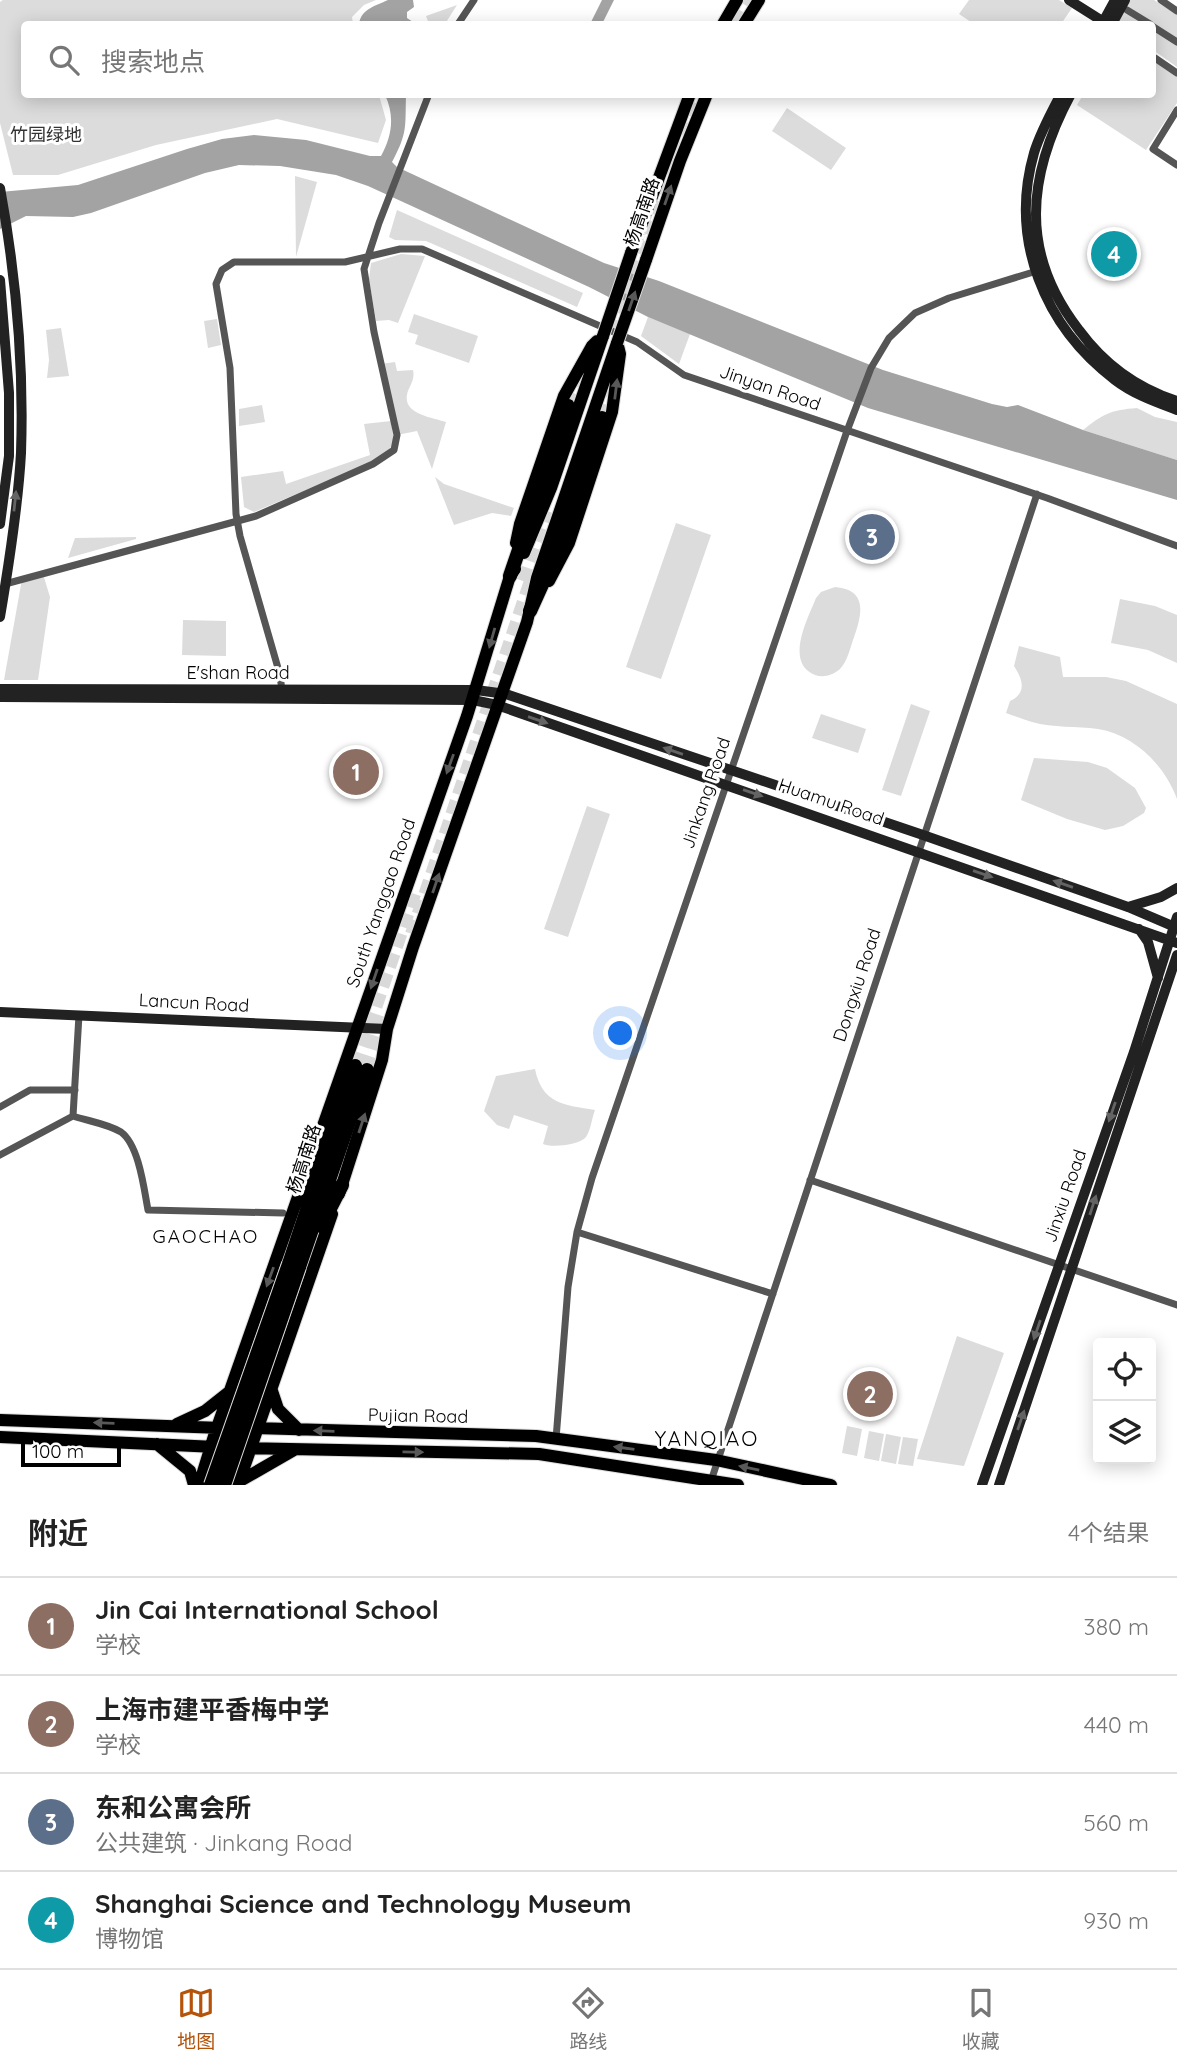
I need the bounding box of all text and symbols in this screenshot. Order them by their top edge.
search box [21,21,1156,98]
icon: search [45,41,83,79]
text: 搜索地点 [101,45,205,78]
park label: 竹园绿地 [10,123,82,146]
street label: 杨高南路 [619,174,664,250]
one-way arrow [663,185,674,206]
pin: 4 [1091,228,1137,280]
one-way arrow [627,291,638,312]
street label: Jinyan Road [717,359,824,416]
one-way arrow [610,378,621,400]
one-way arrow [10,490,21,512]
pin: 3 [849,511,895,563]
one-way arrow [487,628,497,649]
street label: E'shan Road [186,661,290,684]
one-way arrow [528,715,549,726]
street label: Jinkang Road [676,734,735,852]
one-way arrow [662,745,683,755]
pin: 1 [333,746,379,798]
one-way arrow [444,754,455,775]
street label: Huamu Road [775,773,887,830]
one-way arrow [743,788,764,799]
street label: South Yanggao Road [341,815,420,990]
one-way arrow [973,869,994,880]
one-way arrow [431,872,442,893]
one-way arrow [1053,878,1074,889]
street label: Dongxiu Road [827,925,886,1045]
one-way arrow [368,968,379,989]
street label: Lancun Road [138,988,250,1017]
your location [603,1016,637,1050]
one-way arrow [1107,1102,1118,1123]
one-way arrow [357,1112,368,1133]
street label: 杨高南路 [281,1121,326,1197]
street label: Jinxiu Road [1038,1146,1091,1245]
one-way arrow [1088,1194,1099,1215]
district label: GAOCHAO [153,1224,259,1248]
one-way arrow [264,1267,275,1288]
one-way arrow [1031,1320,1042,1341]
map controls [1093,1338,1156,1464]
button: locate [1093,1338,1156,1401]
pin: 2 [847,1368,893,1420]
button: layers [1093,1401,1156,1464]
street label: Pujian Road [368,1403,468,1428]
one-way arrow [1016,1410,1027,1431]
one-way arrow [93,1418,115,1429]
one-way arrow [313,1425,335,1437]
district label: YANQIAO [655,1425,759,1451]
scale bar [21,1436,121,1468]
text: 100 m [32,1439,84,1463]
one-way arrow [613,1442,635,1453]
one-way arrow [402,1446,424,1458]
one-way arrow [738,1462,760,1473]
text: 附近 [28,1514,88,1552]
text: 4个结果 [1068,1518,1149,1547]
text: Jin Cai International School [95,1593,439,1626]
text: 1 [47,1612,55,1641]
text: 380 m [1084,1612,1149,1641]
text: 学校 [95,1630,141,1659]
text: 上海市建平香梅中学 [95,1693,329,1726]
text: 2 [44,1710,58,1739]
text: 440 m [1084,1710,1149,1739]
text: 学校 [95,1730,141,1759]
text: 东和公寓会所 [95,1791,251,1824]
text: 3 [45,1808,57,1837]
text: 560 m [1083,1808,1149,1837]
text: 公共建筑 · Jinkang Road [95,1828,353,1857]
text: Shanghai Science and Technology Museum [95,1887,632,1920]
text: 4 [44,1906,58,1935]
text: 930 m [1083,1906,1149,1935]
text: 博物馆 [95,1924,164,1953]
tab: 地图 [177,1984,215,2053]
tab: 路线 [569,1984,608,2053]
tab: 收藏 [962,1984,1000,2053]

